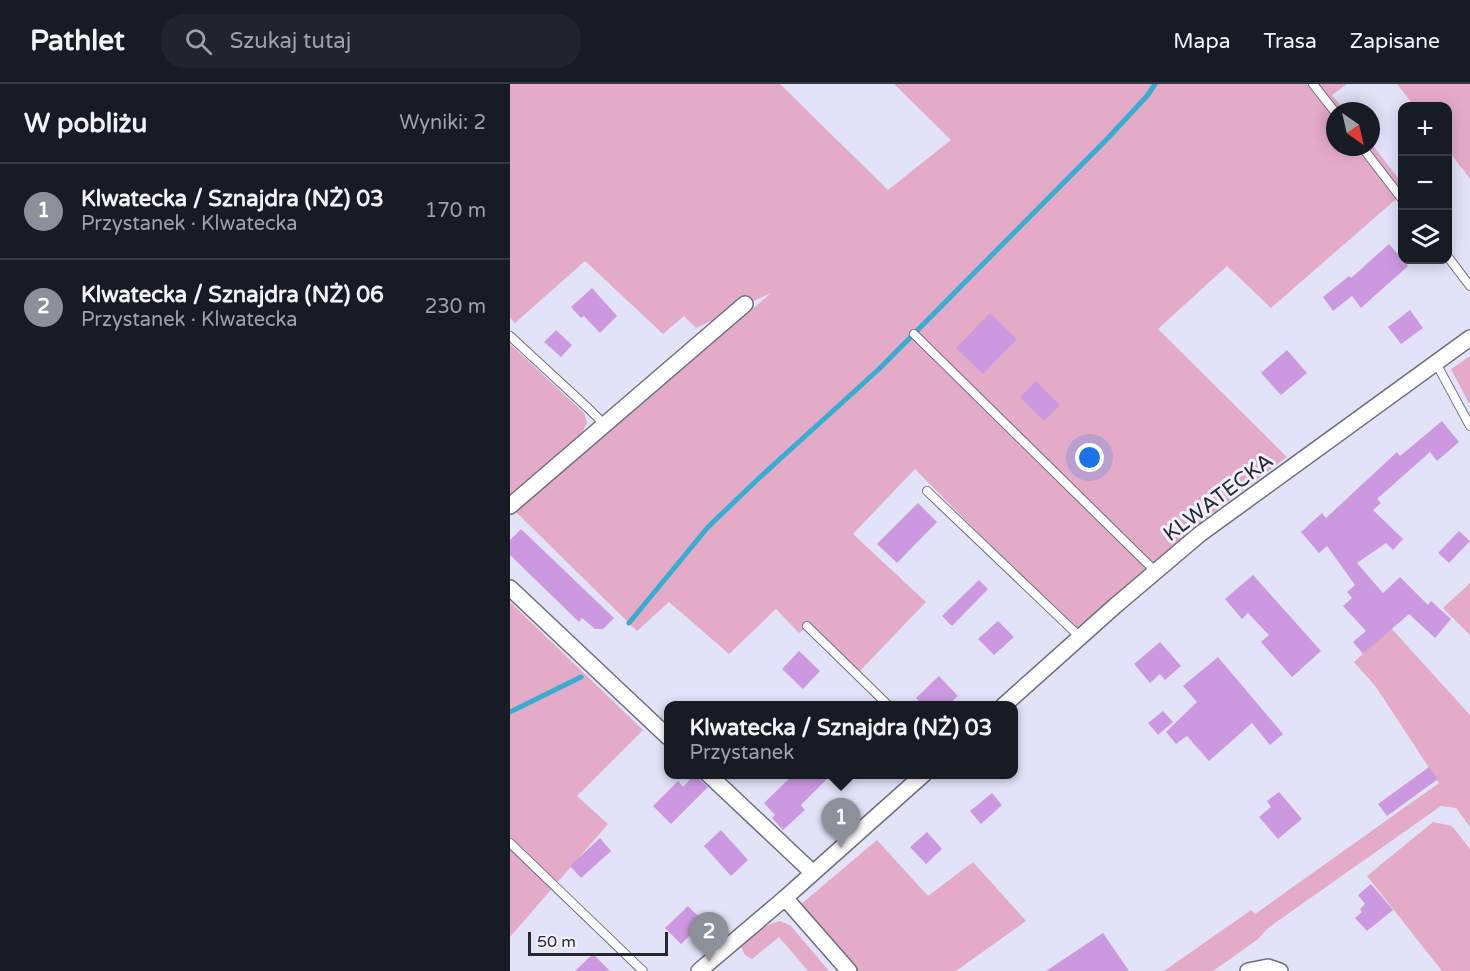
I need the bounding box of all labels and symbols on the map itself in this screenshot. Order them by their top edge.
north arrow [1326,102,1380,156]
your location [1075,443,1104,472]
street label: KLWATECKA [1159,448,1278,547]
pin: 1 [822,798,860,848]
pin: 2 [690,912,728,962]
scale bar [528,929,668,956]

